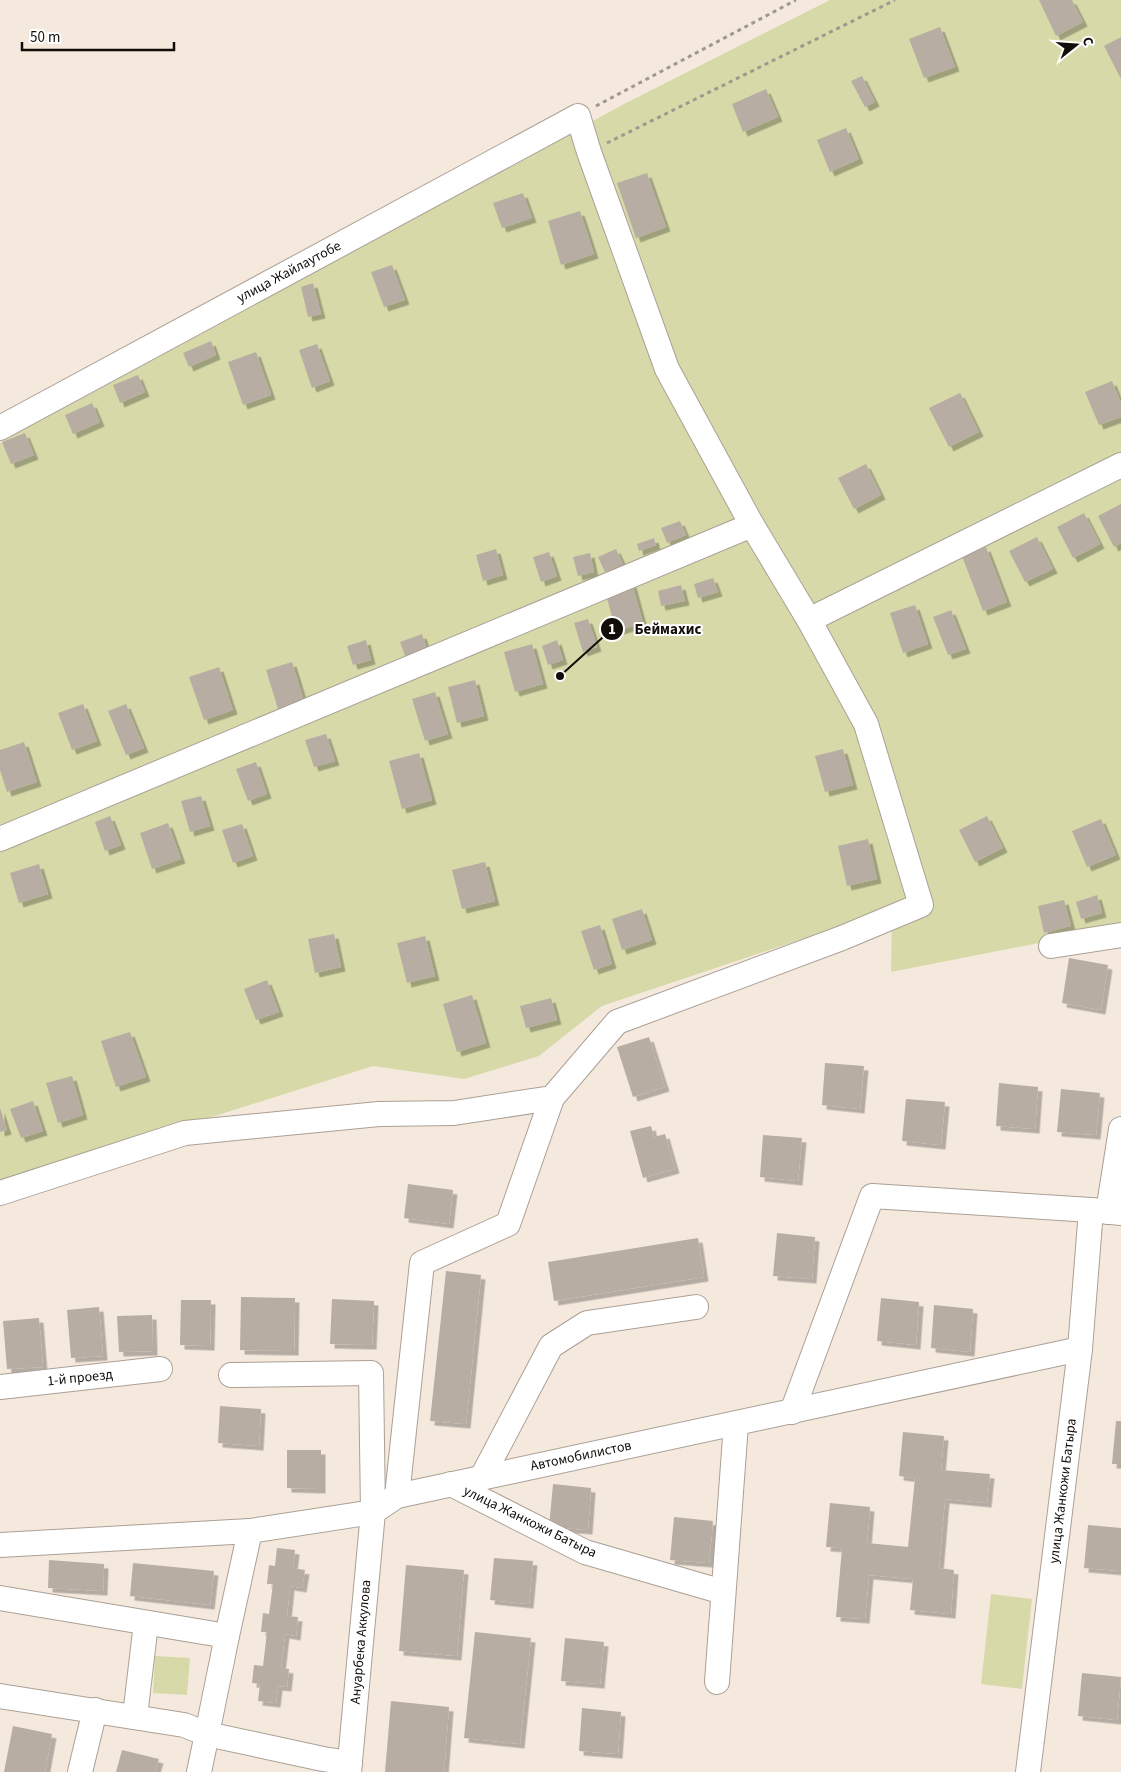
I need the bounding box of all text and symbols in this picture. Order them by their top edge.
scale bar [22,20,175,52]
north arrow [1051,20,1101,70]
text: 50 m [30,27,60,48]
text: С [1077,35,1098,48]
street label: улица Жайлаутобе [233,236,345,308]
callout: Беймахис [600,614,711,644]
text: 1 [608,619,616,640]
text: Беймахис [635,619,701,640]
street label: 1-й проезд [46,1365,114,1391]
street label: улица Жанкожи Батыра [1044,1417,1082,1565]
street label: Автомобилистов [529,1436,633,1476]
street label: улица Жанкожи Батыра [460,1481,600,1563]
street label: Ануарбека Аккулова [346,1579,376,1705]

